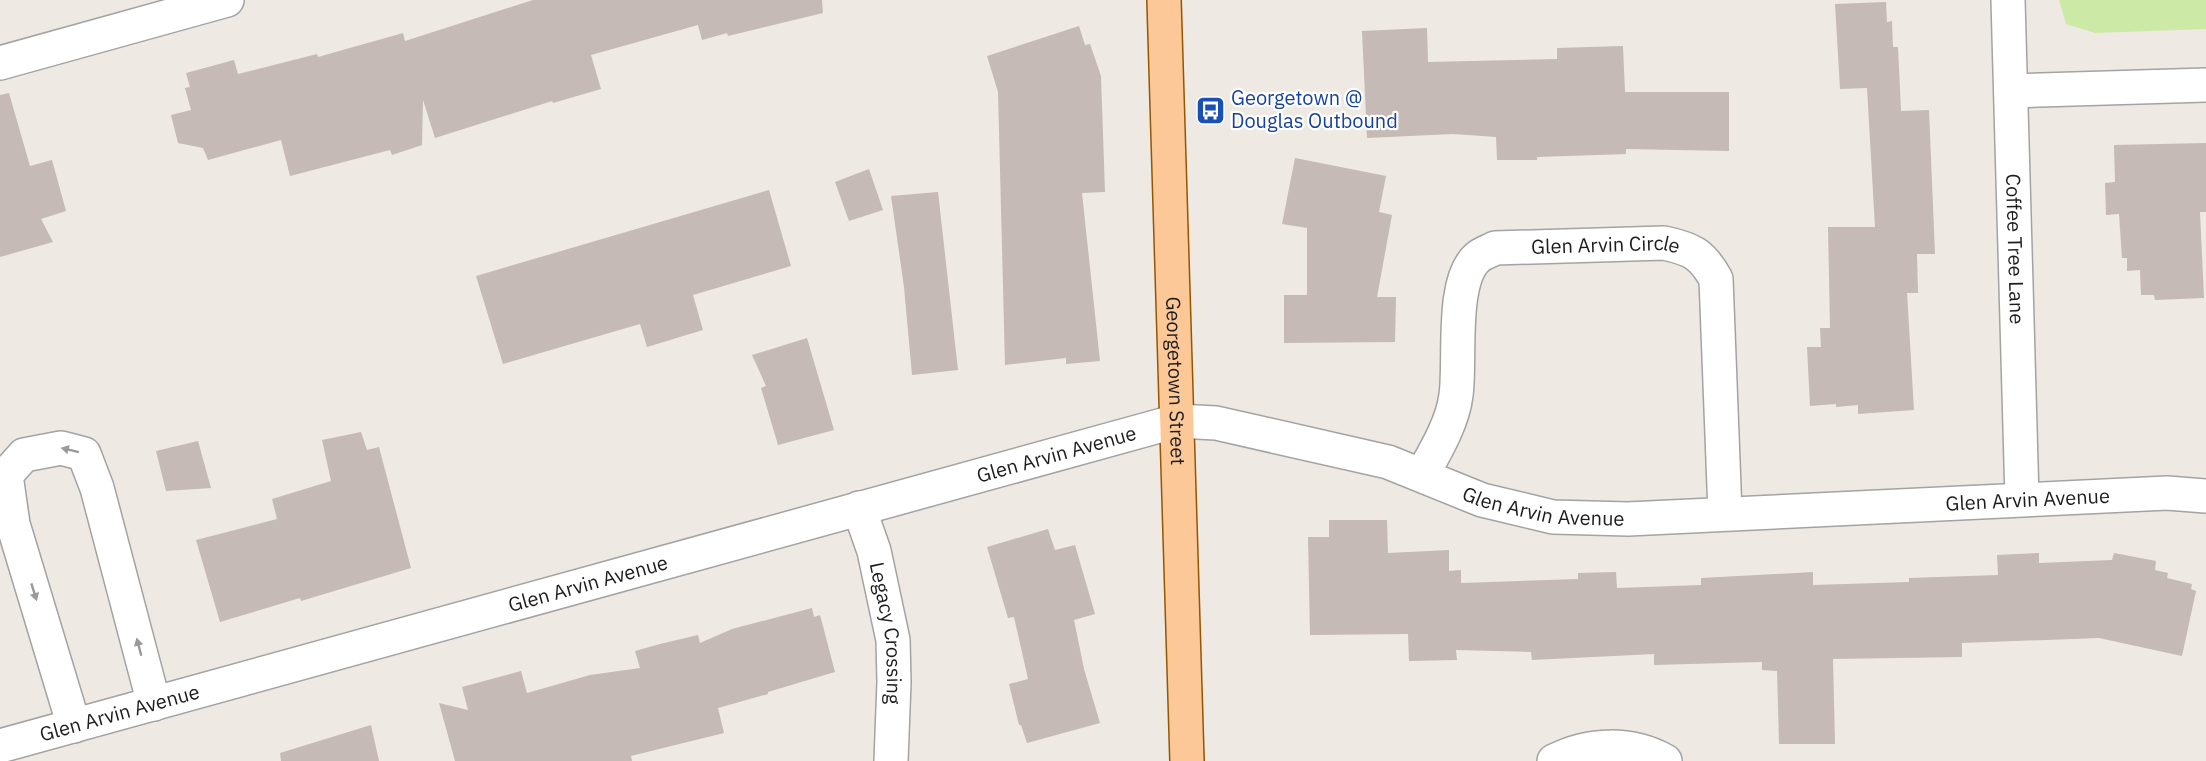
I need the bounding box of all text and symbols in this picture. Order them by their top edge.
place label: Georgetown @ Douglas Outbound [1231,84,1398,134]
bus stop icon: Georgetown @ Douglas Outbound [1194,94,1226,126]
street label: Coffee Tree Lane [2000,173,2031,325]
street label: Glen Arvin Circle [1531,229,1683,260]
street label: Georgetown Street [1160,296,1192,466]
street label: Glen Arvin Avenue [973,419,1139,489]
one-way arrow [61,445,79,455]
street label: Glen Arvin Avenue [1458,479,1625,532]
street label: Glen Arvin Avenue [1945,482,2110,517]
street label: Glen Arvin Avenue [505,548,671,618]
street label: Legacy Crossing [864,559,908,705]
one-way arrow [30,583,39,601]
one-way arrow [134,638,143,656]
street label: Glen Arvin Avenue [36,678,202,747]

